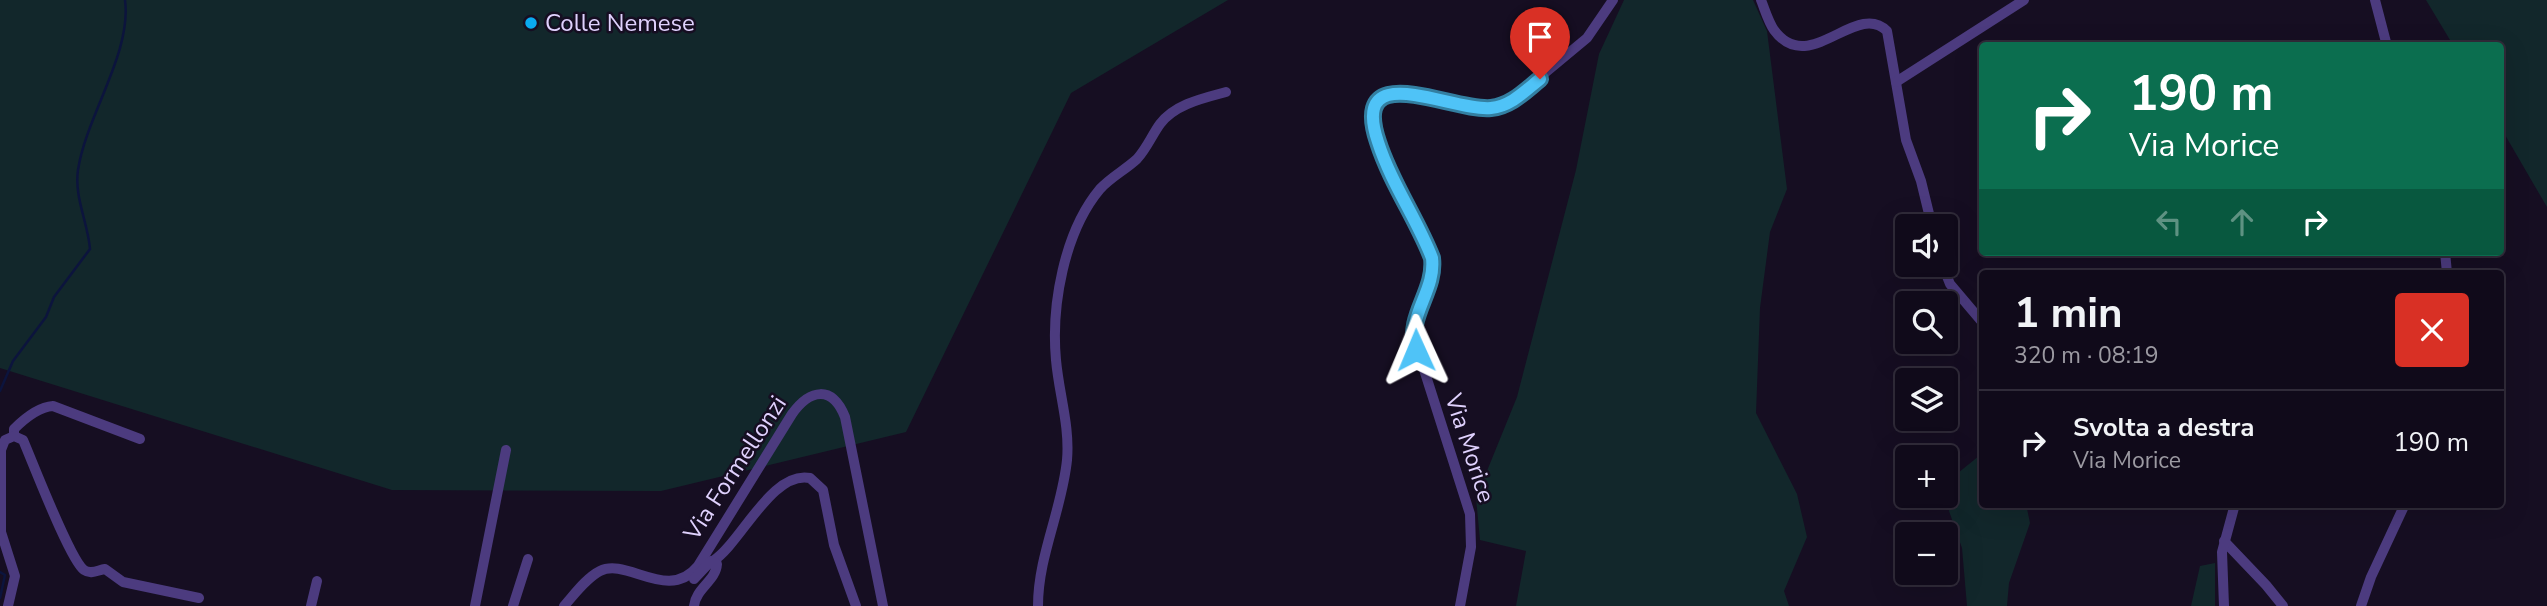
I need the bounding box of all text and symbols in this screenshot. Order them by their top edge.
place label: Colle Nemese [545,7,695,39]
pin [1510,7,1570,79]
marker: Colle Nemese [523,15,539,31]
icon: arrive [1521,18,1559,56]
text: 190 m [2129,60,2273,127]
icon: right [2014,70,2105,161]
text: Via Morice [2129,124,2279,167]
icon: left [2150,203,2188,241]
icon: ahead [2223,203,2261,241]
icon: right [2296,203,2334,241]
map controls [1895,214,1958,585]
button: sound [1895,214,1958,277]
text: 1 min [2014,285,2123,342]
button: search [1895,291,1958,354]
button: close [2395,293,2469,367]
position arrow [1379,313,1453,387]
text: 320 m · 08:19 [2014,340,2159,371]
button: layers [1895,368,1958,431]
street label: Via Formellonzi [676,389,794,547]
street label: Via Morice [1437,389,1503,507]
text: Svolta a destra [2073,410,2255,445]
icon: right [2014,424,2052,462]
text: 190 m [2393,425,2469,460]
button: + [1895,445,1958,508]
text: Via Morice [2073,445,2181,476]
button: − [1895,522,1958,585]

